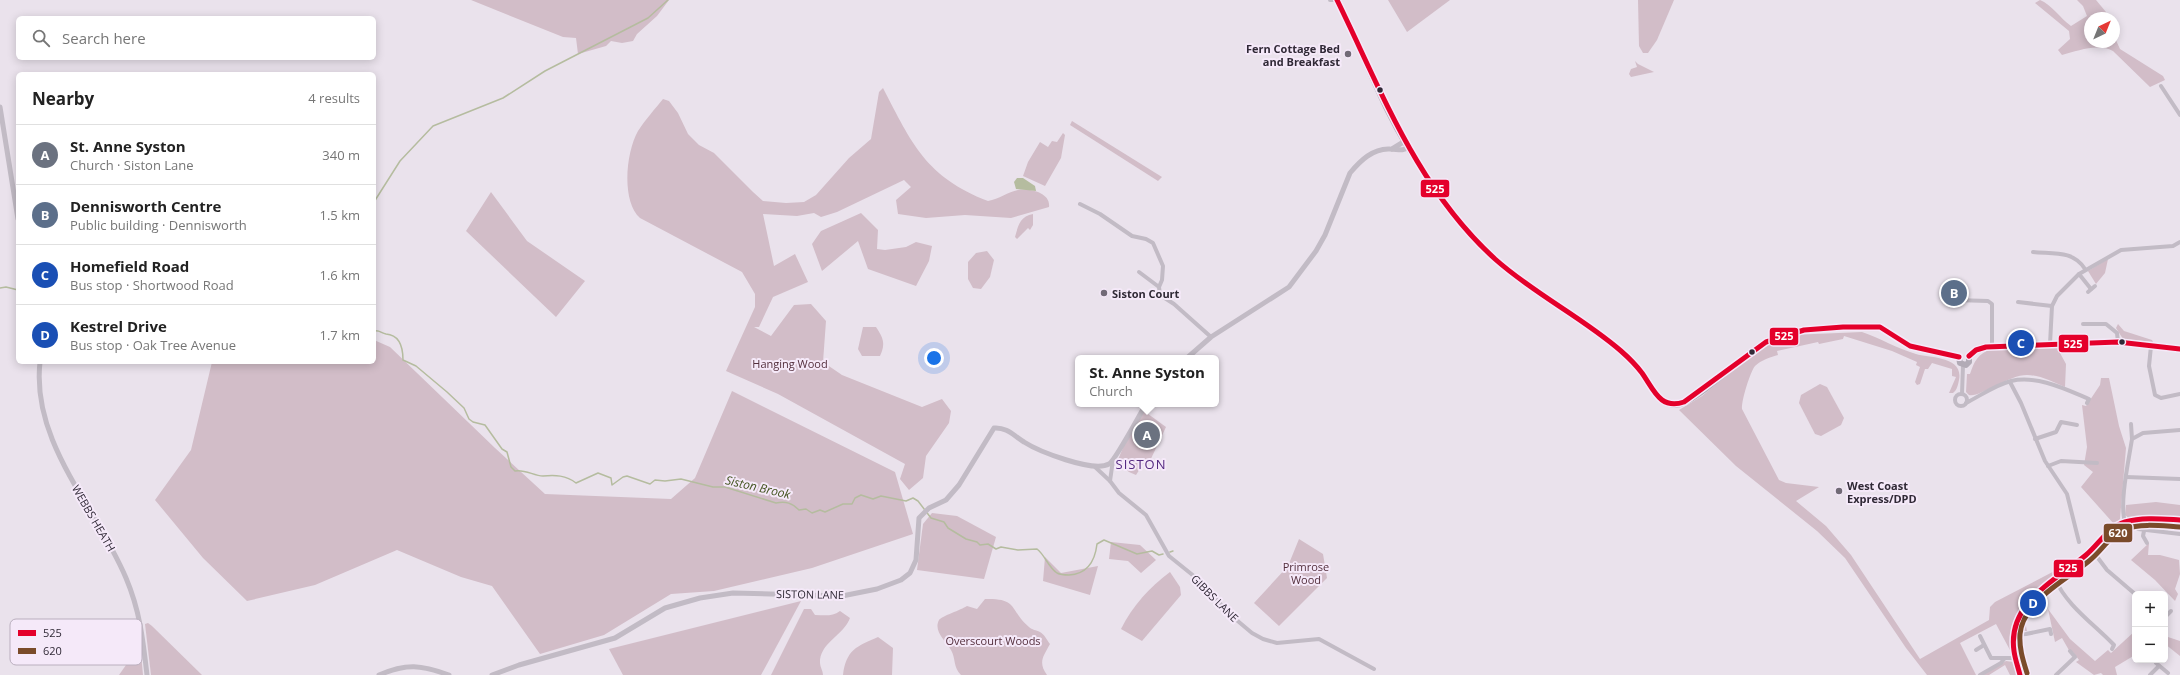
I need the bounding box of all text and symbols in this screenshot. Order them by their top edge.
north arrow [2084,12,2120,48]
search box [16,16,376,60]
icon: search [30,27,52,49]
text: Search here [62,28,146,48]
place label: Fern Cottage Bed and Breakfast [1246,41,1340,69]
marker: Fern Cottage Bed and Breakfast [1343,49,1353,59]
unlabelled marker [1375,85,1385,95]
text: Nearby [32,87,94,110]
text: 4 results [308,89,360,107]
text: St. Anne Syston [70,136,186,156]
text: A [41,146,49,164]
text: 340 m [322,146,360,164]
text: Church · Siston Lane [70,156,194,174]
line badge: 525 [1420,179,1450,198]
text: 525 [1426,181,1444,196]
text: Dennisworth Centre [70,196,221,216]
text: B [41,206,49,224]
text: 1.5 km [319,206,360,224]
text: Public building · Dennisworth [70,216,247,234]
text: Homefield Road [70,256,189,276]
text: C [41,266,49,284]
text: 1.6 km [319,266,360,284]
text: Bus stop · Shortwood Road [70,276,234,294]
pin: B [1941,278,1967,308]
place label: Siston Court [1112,286,1180,301]
marker: Siston Court [1099,288,1109,298]
text: Kestrel Drive [70,316,167,336]
text: D [40,326,50,344]
text: 1.7 km [319,326,360,344]
line badge: 525 [1769,327,1799,346]
text: 525 [1775,328,1793,343]
pin: C [2008,328,2034,358]
line badge: 525 [2058,334,2089,353]
text: Bus stop · Oak Tree Avenue [70,336,236,354]
text: 525 [2064,336,2082,351]
unlabelled marker [2117,337,2127,347]
unlabelled marker [1747,347,1757,357]
your location [924,348,944,368]
popup [1075,355,1219,407]
park label: Hanging Wood [752,356,828,371]
text: St. Anne Syston [1089,362,1205,382]
text: Church [1089,382,1133,400]
pin: A [1134,420,1160,450]
district label: SISTON [1116,455,1166,473]
water label: Siston Brook [724,471,793,503]
place label: West Coast Express/DPD [1847,478,1917,506]
street label: WEBBS HEATH [69,482,119,554]
marker: West Coast Express/DPD [1834,486,1844,496]
line badge: 620 [2103,523,2133,543]
text: 620 [2109,525,2127,540]
park label: Primrose Wood [1283,559,1329,587]
line badge: 525 [2053,559,2084,578]
text: 525 [2059,560,2077,575]
street label: GIBBS LANE [1188,571,1242,625]
street label: SISTON LANE [776,586,844,602]
pin: D [2020,588,2046,618]
map controls [2132,591,2168,663]
button: + [2132,591,2168,627]
legend [10,619,142,665]
text: 525 [43,625,62,640]
button: − [2132,627,2168,663]
park label: Overscourt Woods [945,633,1041,648]
text: 620 [43,643,62,658]

